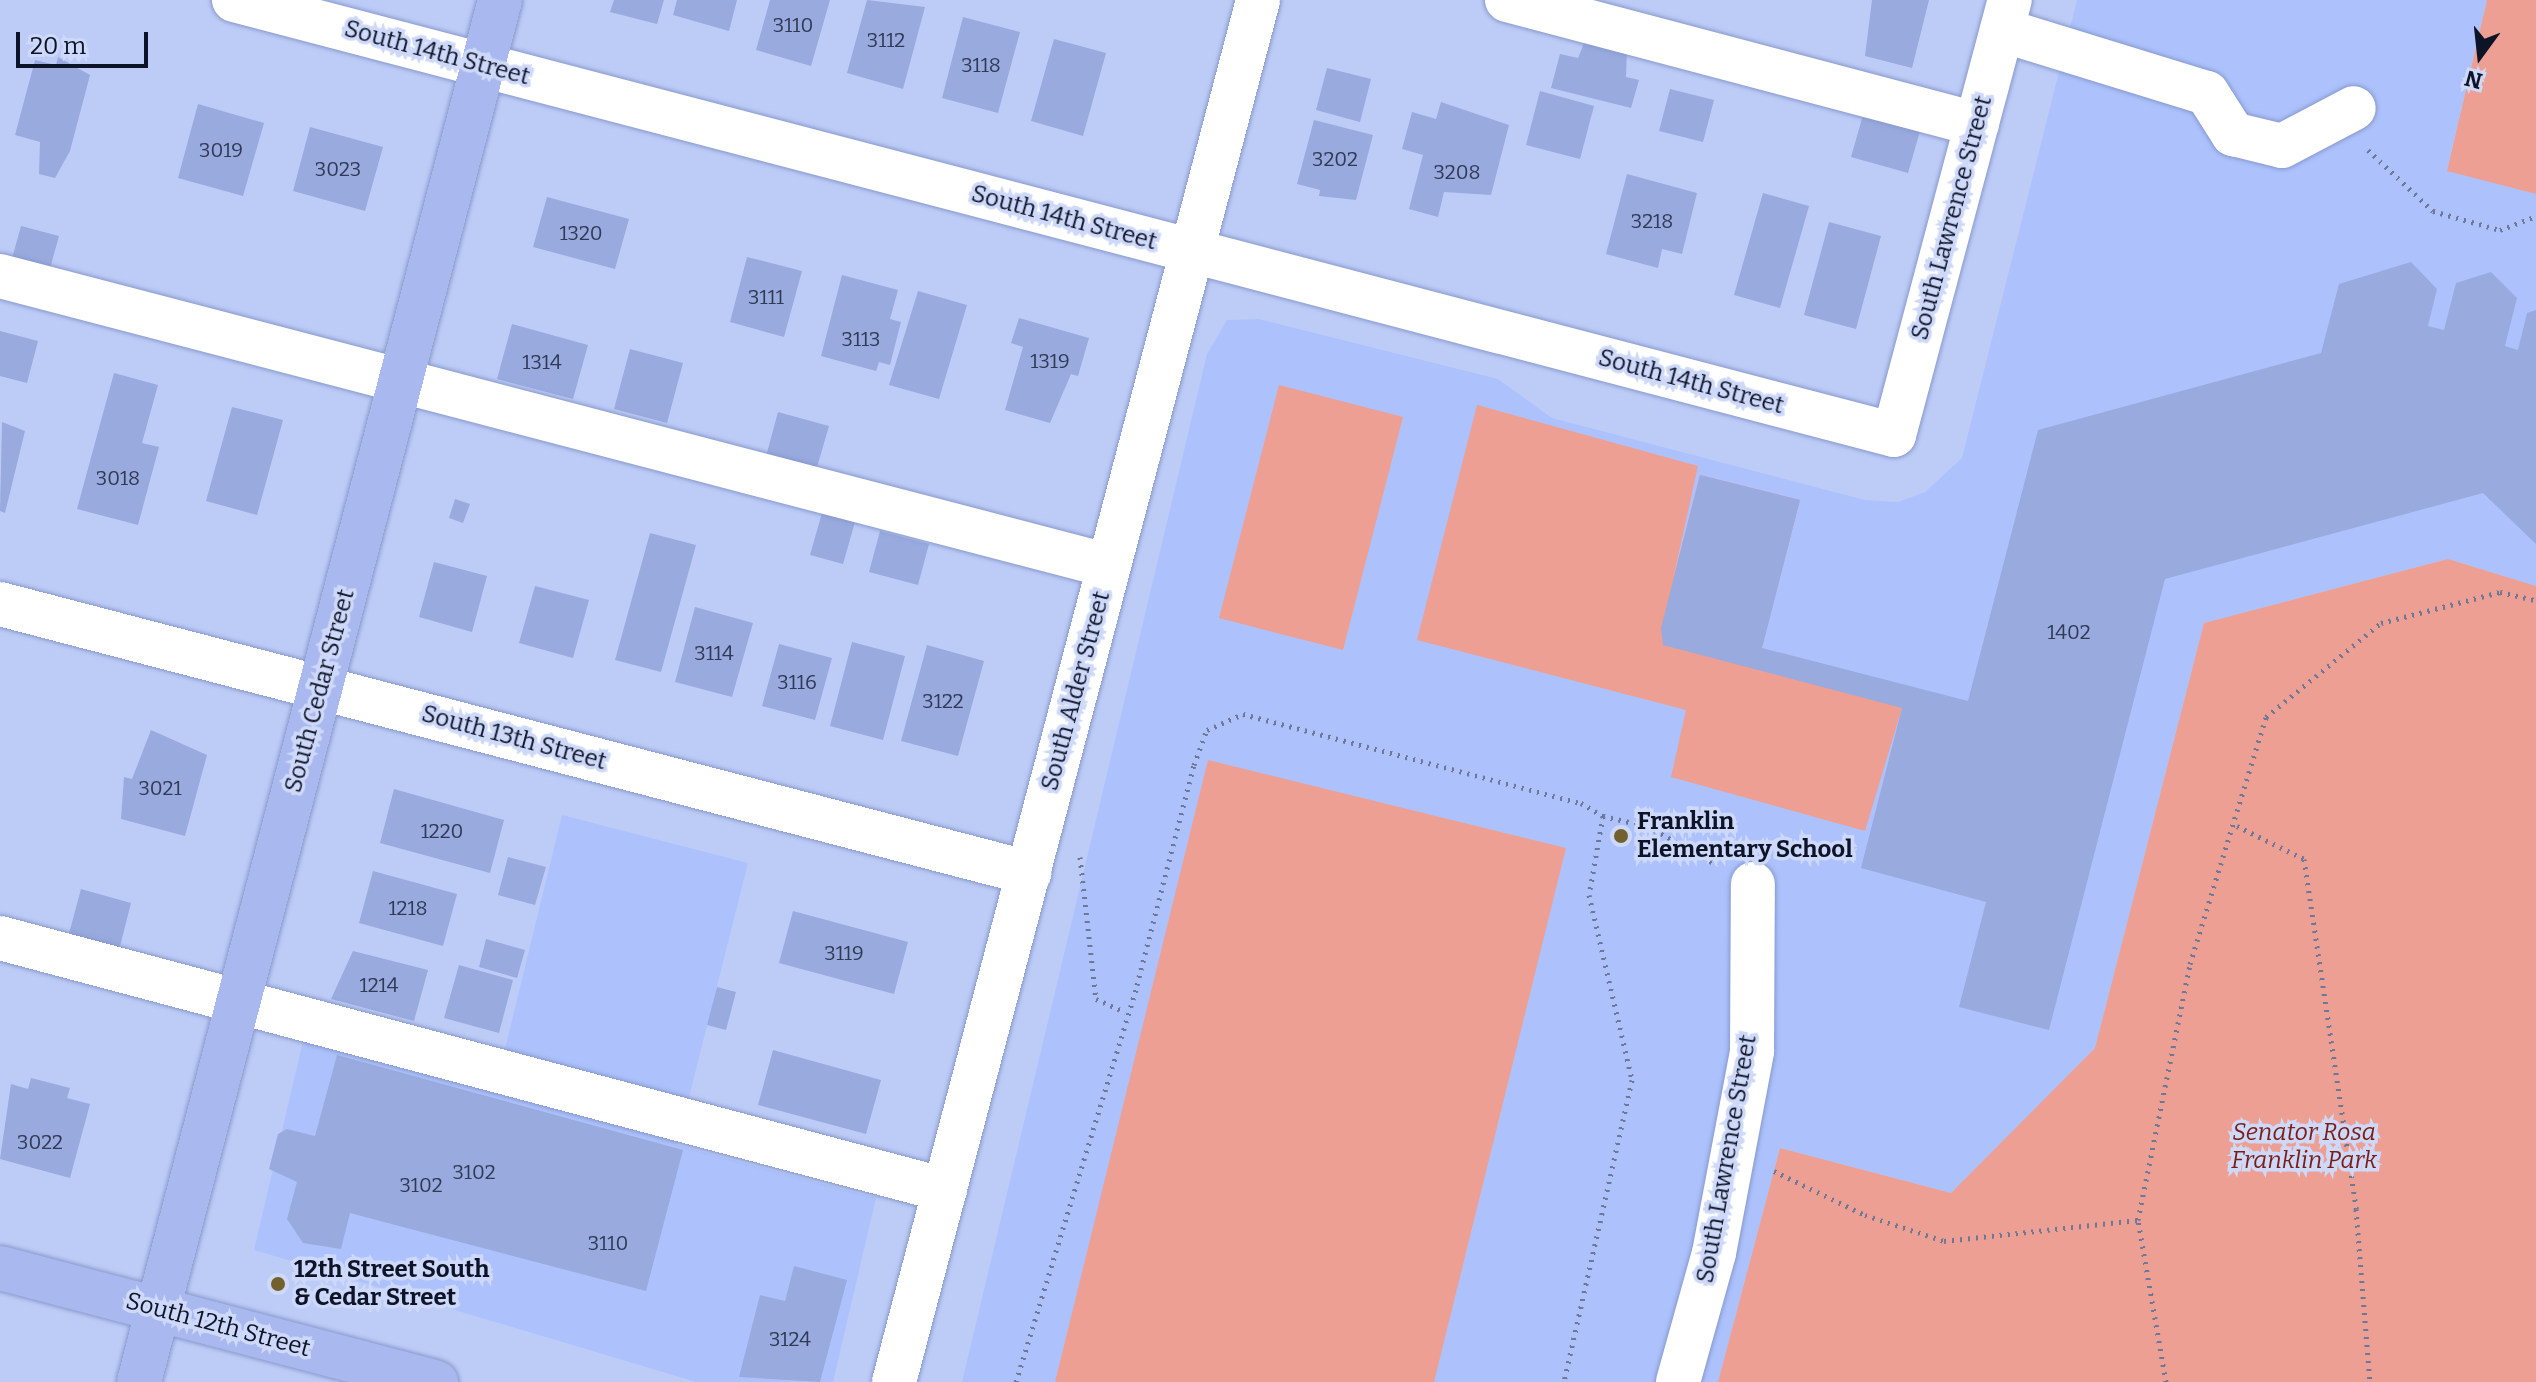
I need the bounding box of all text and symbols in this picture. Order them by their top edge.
house number: 3110 [773,13,813,37]
street label: South 14th Street [341,14,533,92]
scale bar [20,16,152,66]
north arrow [2440,16,2520,96]
house number: 3112 [867,28,905,52]
text: 20 m [30,32,86,60]
house number: 3118 [961,53,1001,77]
text: N [2462,64,2485,95]
street label: South Lawrence Street [1906,93,1998,343]
house number: 3019 [199,138,243,162]
house number: 3202 [1312,147,1358,171]
house number: 3023 [315,157,361,181]
house number: 3208 [1433,160,1481,184]
street label: South 14th Street [968,179,1160,257]
house number: 3218 [1631,209,1673,233]
house number: 1320 [559,221,603,245]
house number: 3111 [748,285,784,309]
house number: 3113 [841,327,881,351]
street label: South 14th Street [1595,343,1787,421]
house number: 1319 [1030,349,1070,373]
house number: 1314 [522,350,562,374]
house number: 3018 [96,466,140,490]
street label: South Cedar Street [279,586,361,796]
street label: South Alder Street [1036,588,1116,794]
house number: 1402 [2047,620,2091,644]
house number: 3114 [694,641,734,665]
house number: 3116 [777,670,817,694]
house number: 3122 [922,689,964,713]
street label: South 13th Street [418,699,610,777]
house number: 3021 [138,776,182,800]
place label: Franklin Elementary School [1637,808,1853,864]
house number: 1220 [421,819,463,843]
marker: Franklin Elementary School [1612,827,1630,845]
house number: 1218 [388,896,428,920]
house number: 3119 [824,941,864,965]
house number: 1214 [360,973,398,997]
street label: South Lawrence Street [1691,1033,1763,1285]
park label: Senator Rosa Franklin Park [2231,1119,2377,1175]
house number: 3022 [17,1130,63,1154]
house number: 3102 [452,1160,496,1184]
house number: 3102 [399,1173,443,1197]
house number: 3110 [588,1231,628,1255]
place label: 12th Street South & Cedar Street [294,1256,489,1312]
marker: 12th Street South & Cedar Street [269,1275,287,1293]
street label: South 12th Street [123,1287,313,1363]
house number: 3124 [769,1327,811,1351]

